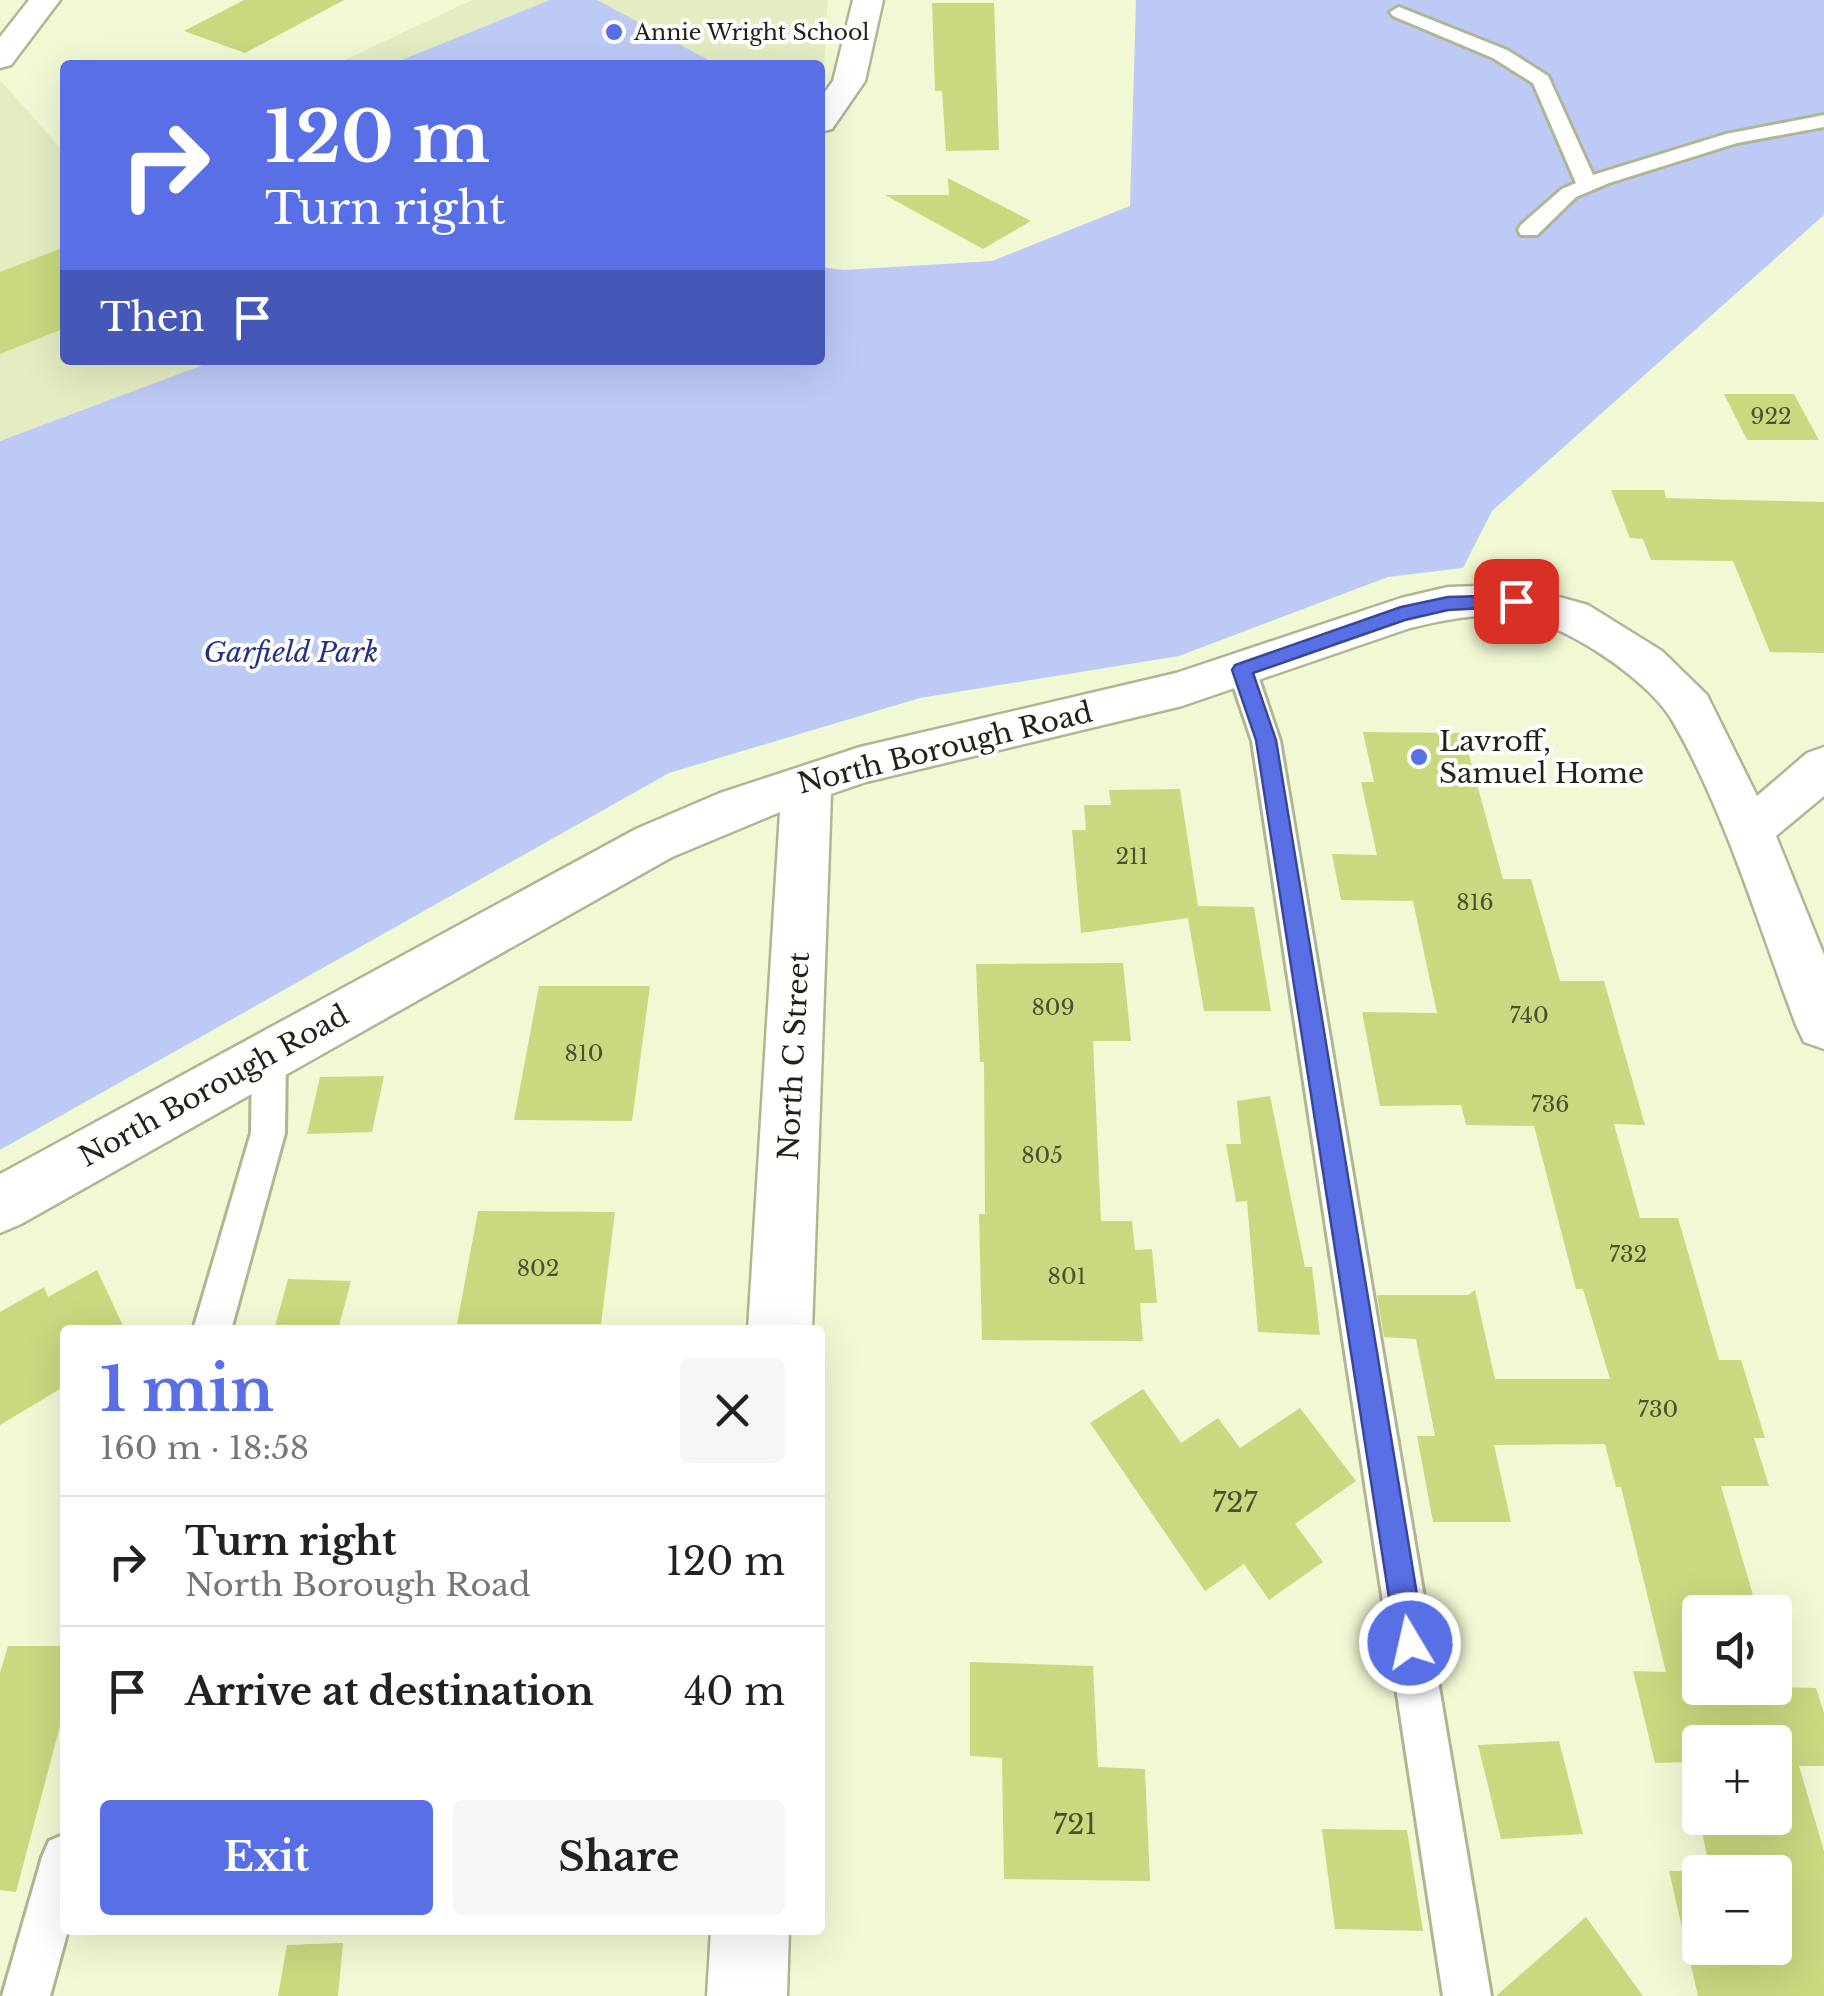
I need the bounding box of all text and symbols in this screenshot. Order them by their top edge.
place label: Annie Wright School [633,19,870,46]
marker: Annie Wright School [603,21,625,43]
text: 120 m [265,94,490,181]
icon: right [100,100,230,230]
text: Turn right [265,180,506,236]
icon: arrive [225,290,280,345]
text: Then [100,294,205,341]
house number: 922 [1750,403,1792,430]
pin [1474,559,1559,644]
icon: arrive [1489,574,1544,629]
park label: Garfield Park [204,635,378,670]
street label: North Borough Road [794,694,1096,802]
place label: Lavroff, Samuel Home [1439,724,1644,791]
marker: Lavroff, Samuel Home [1408,746,1430,768]
house number: 211 [1115,843,1149,870]
house number: 816 [1456,889,1494,916]
street label: North C Street [771,950,817,1161]
house number: 809 [1031,994,1075,1021]
street label: North Borough Road [73,997,355,1175]
house number: 740 [1509,1002,1549,1029]
house number: 810 [565,1040,603,1067]
house number: 736 [1531,1091,1569,1118]
house number: 805 [1021,1142,1063,1169]
house number: 732 [1609,1241,1647,1268]
house number: 802 [517,1255,559,1282]
house number: 801 [1048,1263,1086,1290]
text: 1 min [100,1353,274,1427]
button: close [680,1358,785,1463]
house number: 730 [1638,1396,1678,1423]
text: 160 m · 18:58 [100,1428,309,1468]
house number: 727 [1212,1485,1259,1520]
text: Turn right [185,1518,396,1565]
icon: right [100,1534,155,1589]
text: 120 m [666,1538,785,1585]
text: North Borough Road [185,1565,531,1605]
position arrow [1358,1591,1462,1695]
map controls [1682,1595,1792,1965]
button: sound [1682,1595,1792,1705]
icon: arrive [100,1664,155,1719]
text: Arrive at destination [185,1668,594,1715]
text: 40 m [684,1668,785,1715]
button: + [1682,1725,1792,1835]
button: Exit [100,1800,433,1915]
button: Share [453,1800,785,1915]
house number: 721 [1053,1807,1097,1842]
button: − [1682,1855,1792,1965]

